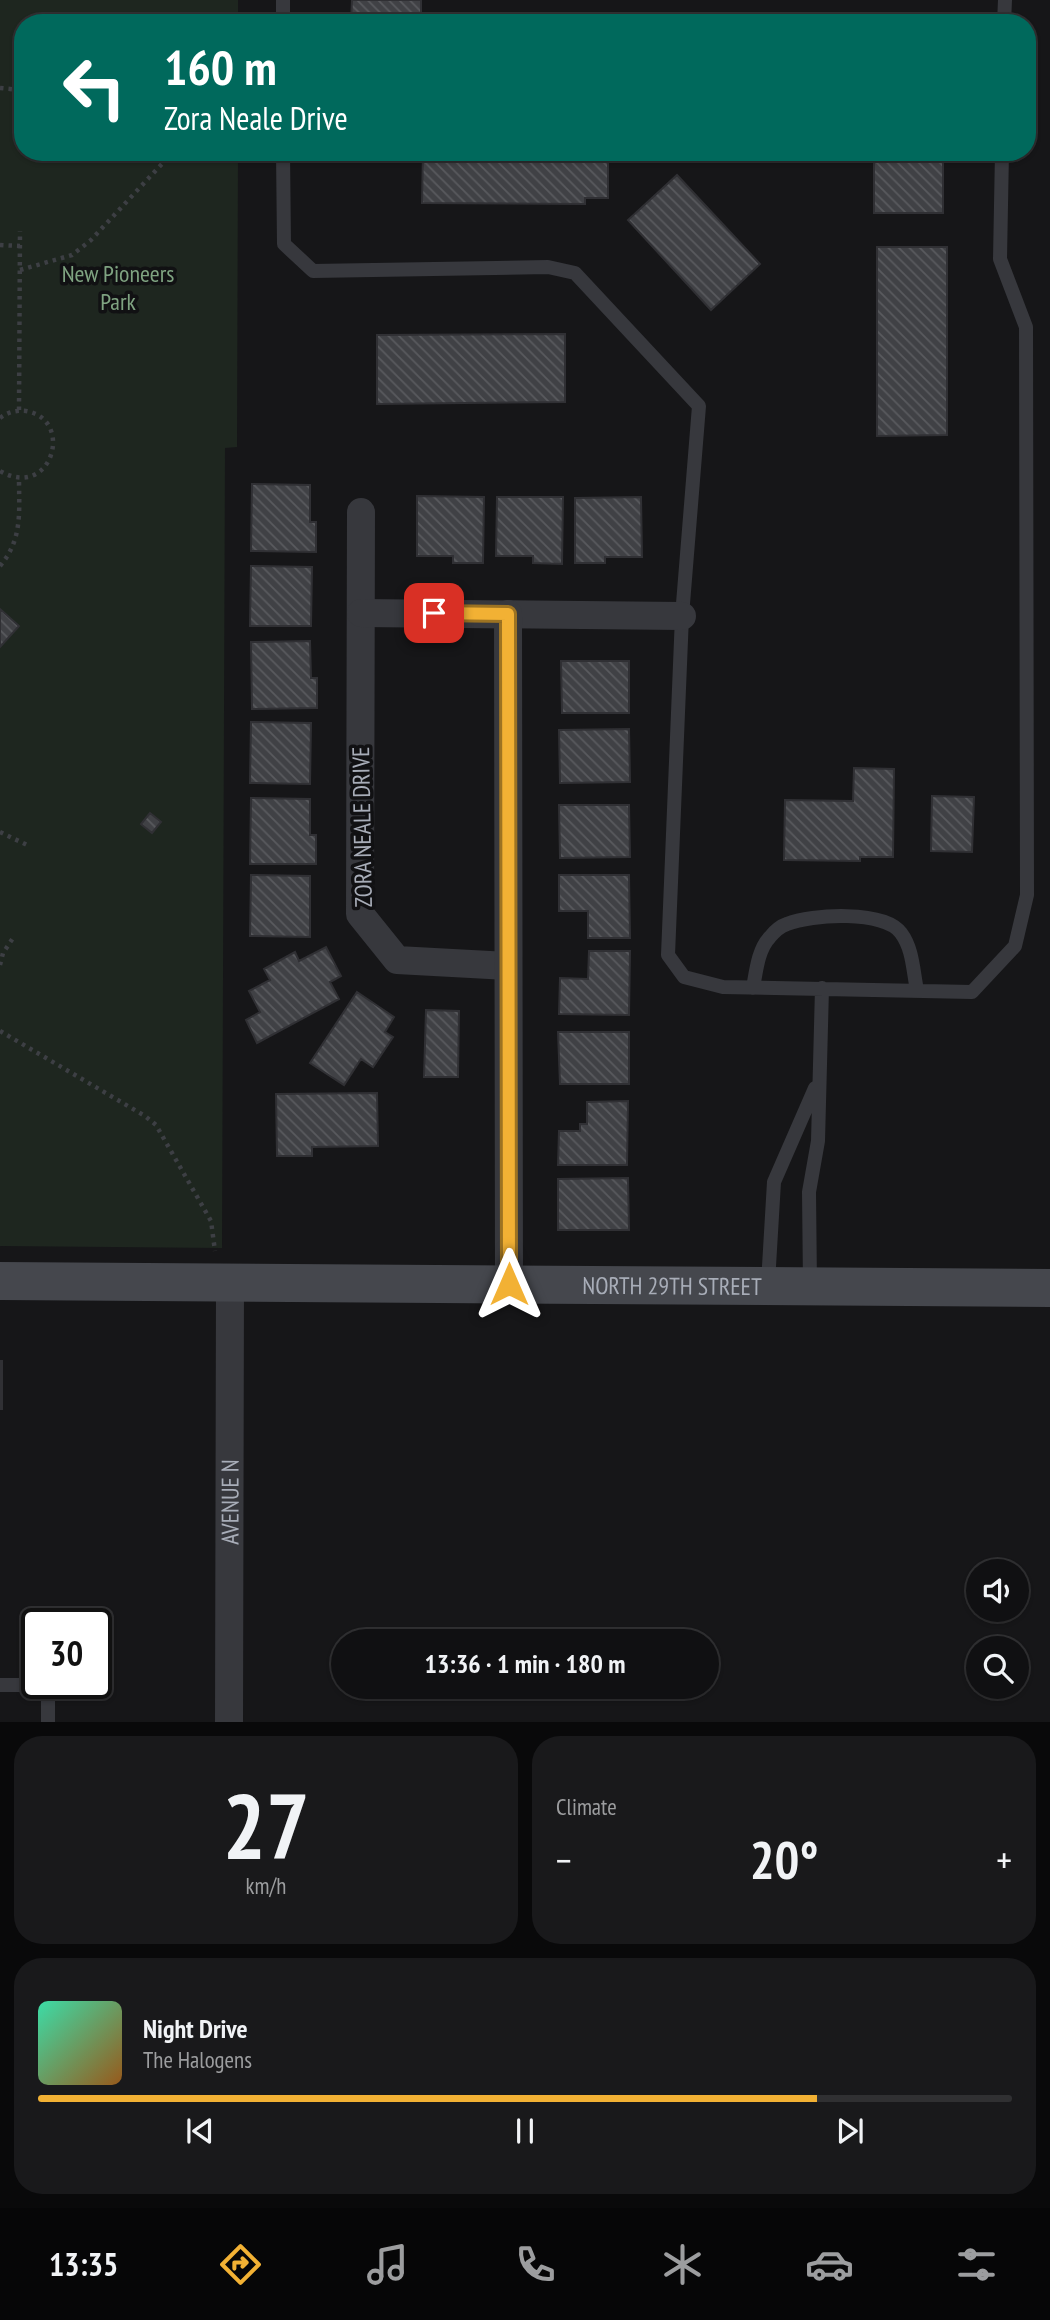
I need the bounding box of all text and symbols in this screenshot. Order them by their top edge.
text: 160 m [164,35,277,99]
icon: left [49,42,140,133]
text: Zora Neale Drive [164,97,348,139]
park label: New Pioneers Park [62,258,174,317]
pin [404,583,464,643]
icon: arrive [415,594,453,632]
street label: ZORA NEALE DRIVE [345,746,379,908]
position arrow [472,1247,546,1321]
street label: NORTH 29TH STREET [582,1269,762,1302]
street label: AVENUE N [214,1459,245,1545]
map controls [966,1559,1029,1699]
button: sound [966,1559,1029,1622]
speed limit sign: 30 [21,1608,112,1699]
button: search [966,1636,1029,1699]
text: 13:36 · 1 min · 180 m [425,1647,625,1680]
text: 27 [223,1766,310,1884]
text: Climate [556,1792,617,1821]
text: 20° [750,1826,818,1893]
text: − [556,1835,572,1884]
text: + [996,1835,1012,1884]
text: km/h [246,1871,286,1900]
text: Night Drive [143,2012,248,2045]
text: The Halogens [143,2045,252,2074]
icon: previous [181,2112,219,2150]
icon: pause [506,2112,544,2150]
icon: next [831,2112,869,2150]
icon: directions [216,2240,265,2289]
icon: music [363,2240,412,2289]
icon: phone [511,2240,560,2289]
icon: climate [658,2240,707,2289]
icon: car [805,2240,854,2289]
icon: filters [952,2240,1001,2289]
text: 13:35 [49,2243,118,2285]

